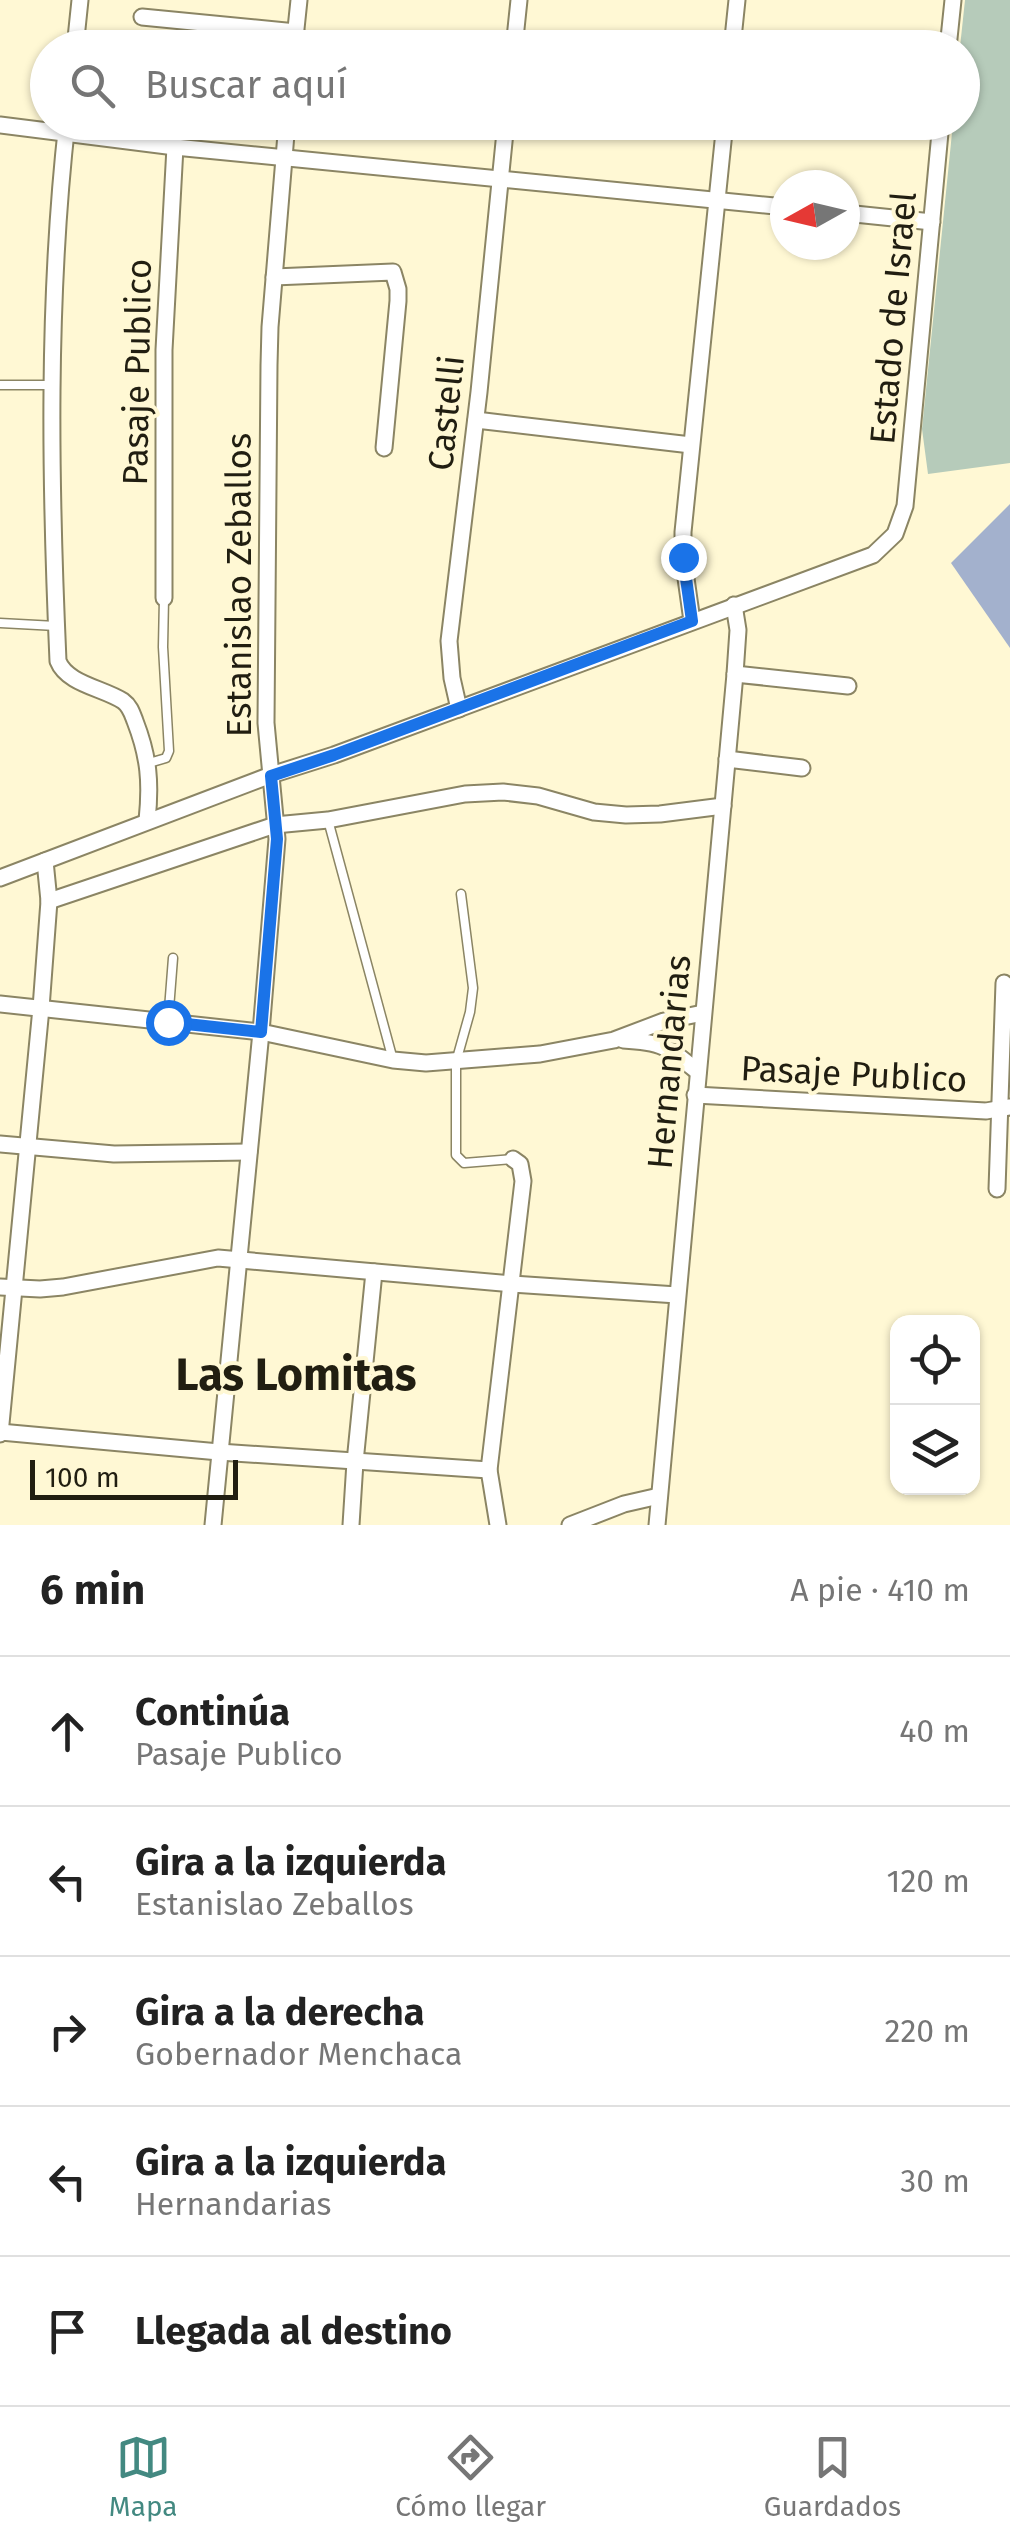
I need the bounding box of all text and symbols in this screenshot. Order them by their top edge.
search box [30,30,980,140]
icon: search [65,58,120,113]
text: Buscar aquí [145,62,347,108]
north arrow [770,170,860,260]
street label: Estado de Israel [861,190,925,446]
street label: Pasaje Publico [114,258,160,486]
street label: Castelli [419,353,473,473]
street label: Estanislao Zeballos [218,433,260,737]
route end [661,535,707,581]
street label: Hernandarias [639,953,699,1171]
route start [146,1000,192,1046]
street label: Pasaje Publico [740,1047,968,1101]
map controls [890,1315,980,1495]
button: locate [890,1315,980,1405]
district label: Las Lomitas [176,1348,416,1402]
button: layers [890,1405,980,1495]
scale bar [30,1455,238,1500]
text: 100 m [45,1461,120,1494]
text: 6 min [40,1565,145,1615]
text: A pie · 410 m [790,1571,970,1609]
text: Continúa [135,1689,290,1735]
icon: ahead [40,1704,95,1759]
text: 40 m [899,1712,970,1750]
text: Pasaje Publico [135,1735,343,1773]
text: Gira a la izquierda [135,1839,447,1885]
icon: left [40,1854,95,1909]
text: 120 m [887,1862,970,1900]
text: Estanislao Zeballos [135,1885,414,1923]
text: Gira a la derecha [135,1989,425,2035]
icon: right [40,2004,95,2059]
text: 220 m [885,2012,970,2050]
text: Gobernador Menchaca [135,2035,462,2073]
text: Gira a la izquierda [135,2139,447,2185]
icon: left [40,2154,95,2209]
text: 30 m [900,2162,970,2200]
text: Hernandarias [135,2185,331,2223]
icon: arrive [40,2304,95,2359]
text: Llegada al destino [135,2308,452,2354]
tab: Mapa [109,2430,177,2523]
tab: Cómo llegar [395,2430,546,2523]
tab: Guardados [764,2430,901,2523]

